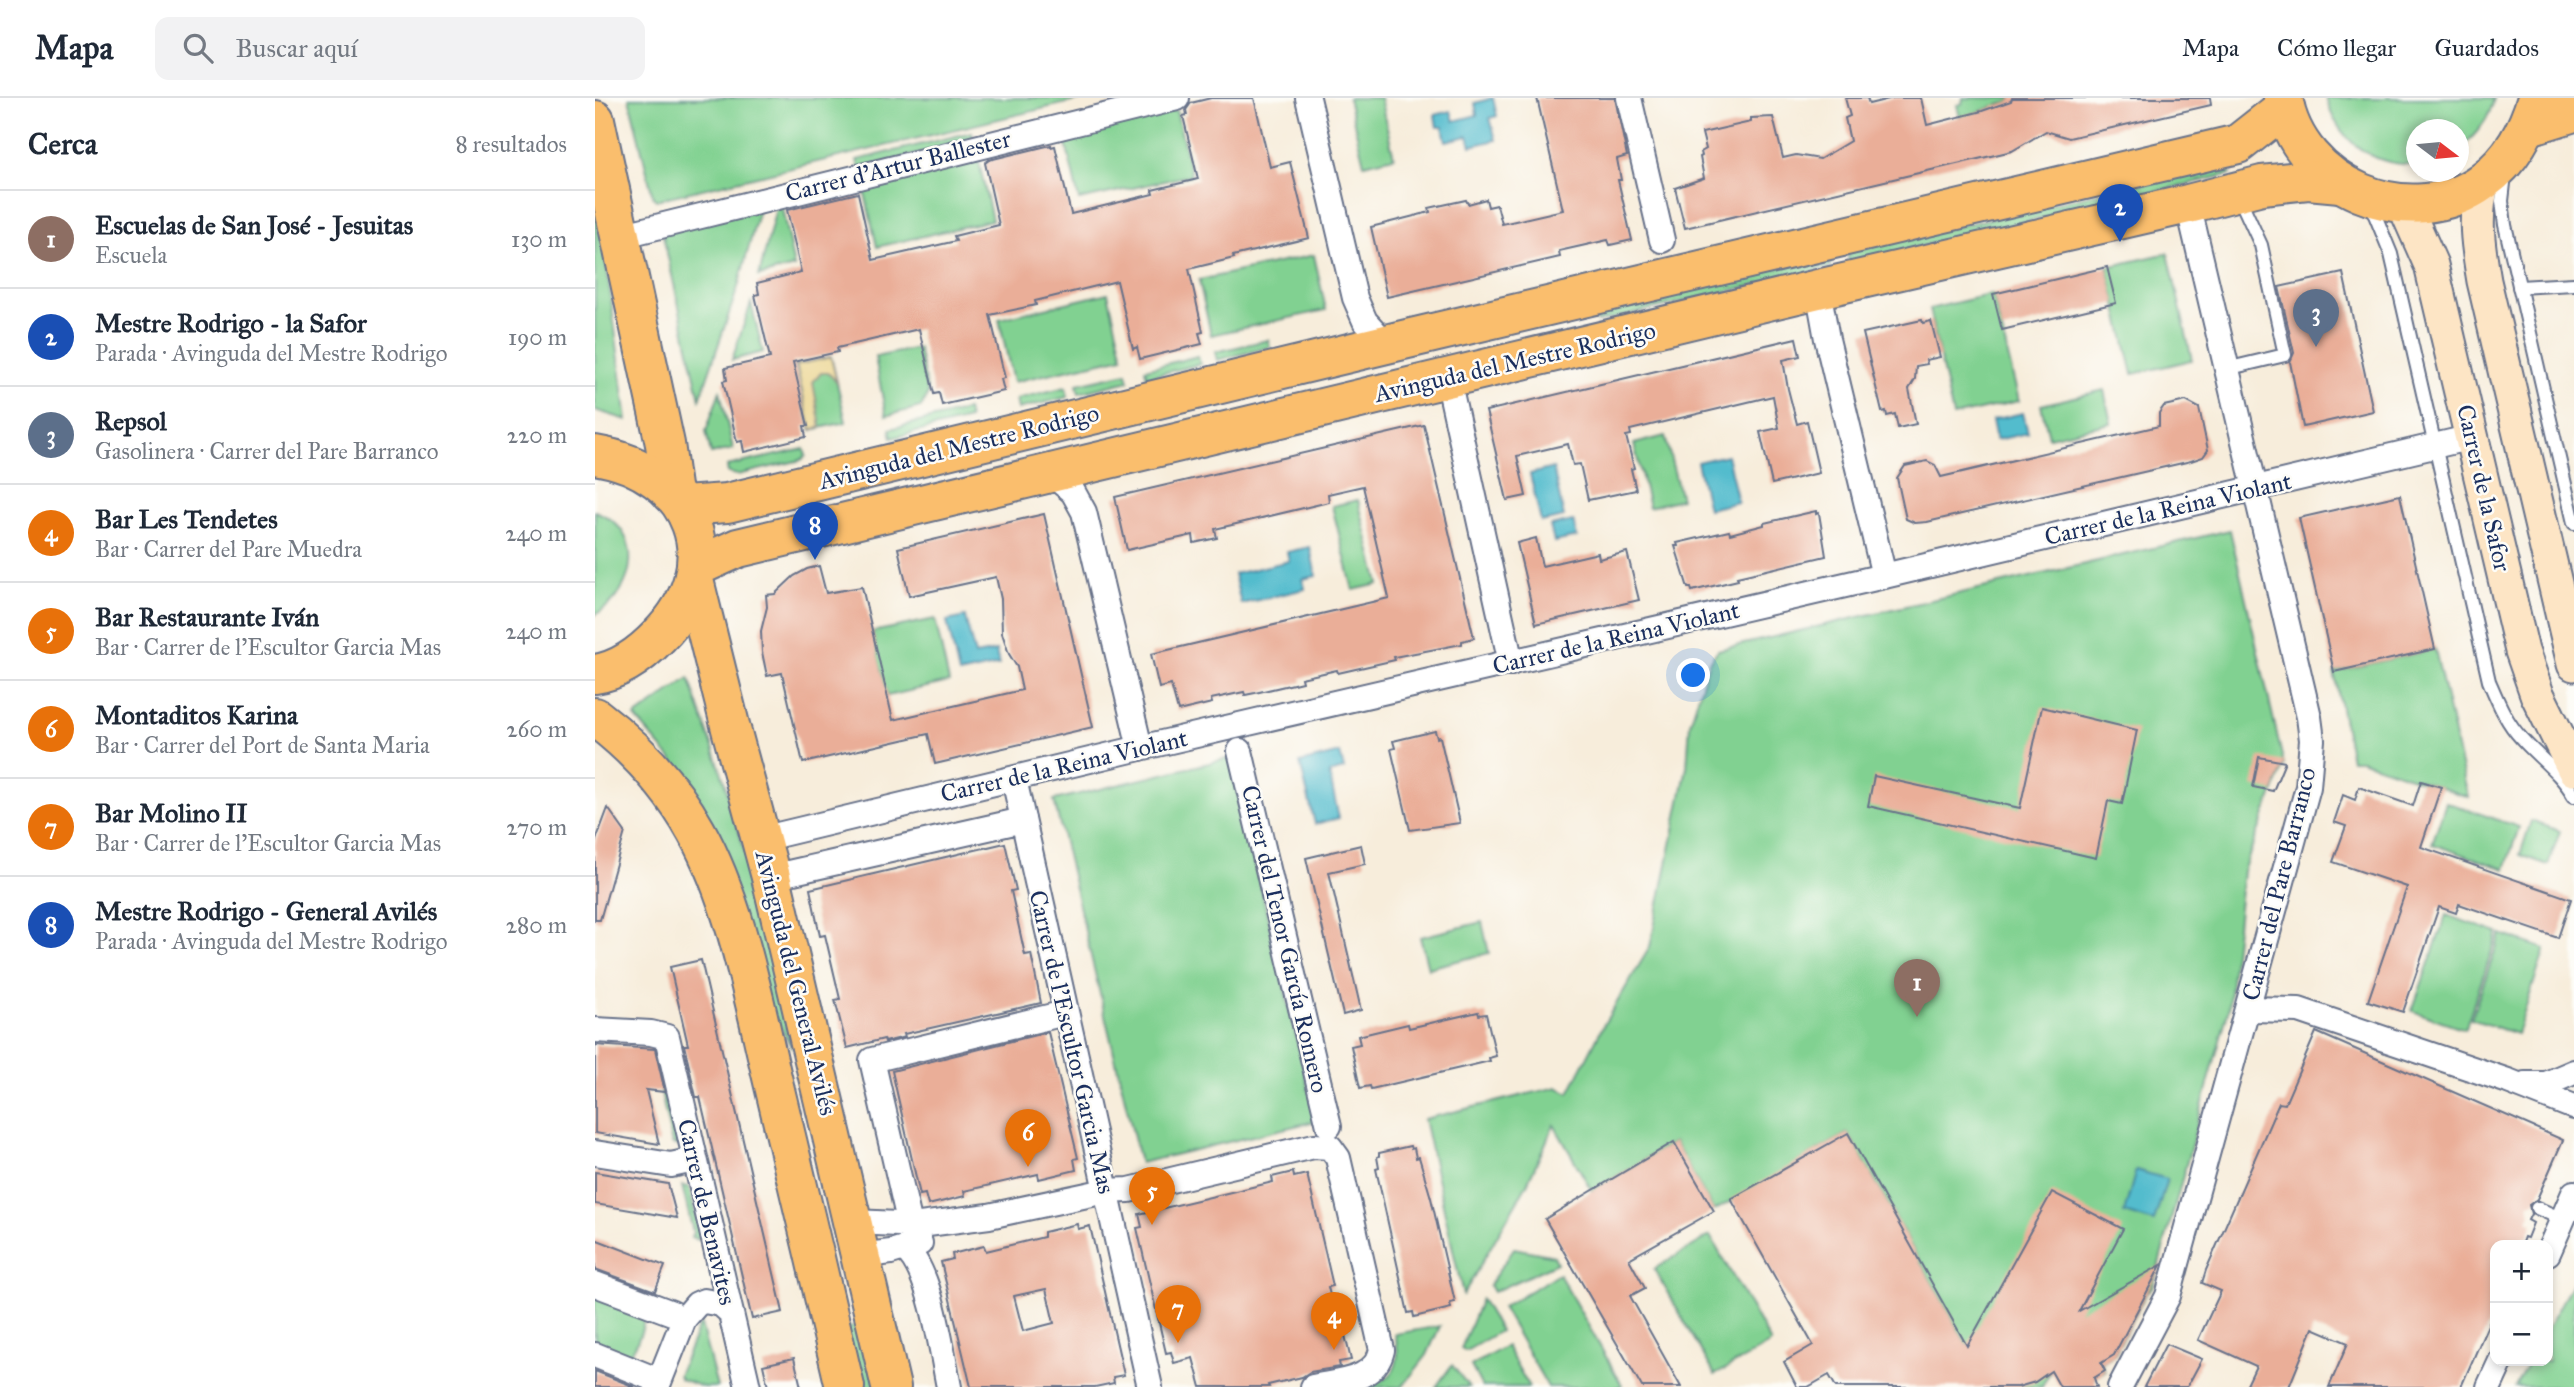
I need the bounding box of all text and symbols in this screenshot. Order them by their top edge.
search box [155,17,645,80]
text: Mapa [35,28,113,68]
icon: search [179,29,217,67]
text: Buscar aquí [235,32,358,64]
text: Mapa [2182,33,2239,63]
text: Cómo llegar [2277,33,2396,63]
text: Guardados [2434,33,2539,63]
north arrow [2406,119,2469,182]
street label: Carrer d'Artur Ballester [782,123,1014,209]
text: Cerca [28,126,97,162]
text: 8 resultados [455,130,567,158]
pin: 2 [2097,184,2143,242]
text: Escuelas de San José - Jesuitas [95,209,413,241]
text: 1 [46,225,56,253]
text: 130 m [511,225,567,253]
text: Escuela [95,241,167,269]
pin: 3 [2293,289,2339,347]
text: Mestre Rodrigo - la Safor [95,307,367,339]
street label: Avinguda del Mestre Rodrigo [1371,315,1658,409]
text: 2 [45,323,57,351]
text: 190 m [508,323,567,351]
text: Parada · Avinguda del Mestre Rodrigo [95,339,448,367]
street label: Avinguda del Mestre Rodrigo [815,398,1102,497]
street label: Carrer de la Safor [2450,402,2518,574]
text: Repsol [95,405,167,437]
text: 3 [46,421,56,449]
text: 220 m [507,421,567,449]
text: Gasolinera · Carrer del Pare Barranco [95,437,439,465]
street label: Carrer de la Reina Violant [2042,466,2295,552]
pin: 8 [792,502,838,560]
text: Bar Les Tendetes [95,503,278,535]
text: 4 [45,519,57,547]
text: 240 m [505,519,567,547]
text: Bar · Carrer del Pare Muedra [95,535,362,563]
street label: Carrer de la Reina Violant [1490,595,1743,681]
text: Bar Restaurante Iván [95,601,319,633]
text: 5 [46,617,56,645]
text: 240 m [505,617,567,645]
text: Bar · Carrer de l'Escultor Garcia Mas [95,633,441,661]
your location [1676,658,1710,692]
text: Montaditos Karina [95,699,298,731]
text: 6 [45,715,57,743]
text: 260 m [506,715,567,743]
street label: Carrer de la Reina Violant [938,723,1191,809]
text: Bar · Carrer del Port de Santa Maria [95,731,430,759]
street label: Carrer del Pare Barranco [2236,764,2322,1004]
street label: Carrer del Tenor García Romero [1235,782,1335,1096]
text: Bar Molino II [95,797,248,829]
text: 7 [45,813,57,841]
text: 270 m [506,813,567,841]
text: Bar · Carrer de l'Escultor Garcia Mas [95,829,441,857]
street label: Avinguda del General Avilés [748,847,843,1118]
street label: Carrer de l'Escultor Garcia Mas [1022,887,1122,1197]
text: Mestre Rodrigo - General Avilés [95,895,437,927]
text: 8 [45,911,57,939]
text: 280 m [506,911,567,939]
text: Parada · Avinguda del Mestre Rodrigo [95,927,448,955]
pin: 1 [1894,959,1940,1017]
pin: 6 [1005,1109,1051,1167]
street label: Carrer de Benavites [671,1116,743,1308]
pin: 5 [1129,1167,1175,1225]
map controls [2490,1240,2553,1366]
button: + [2490,1240,2553,1303]
pin: 7 [1155,1285,1201,1343]
pin: 4 [1311,1292,1357,1350]
button: − [2490,1303,2553,1366]

